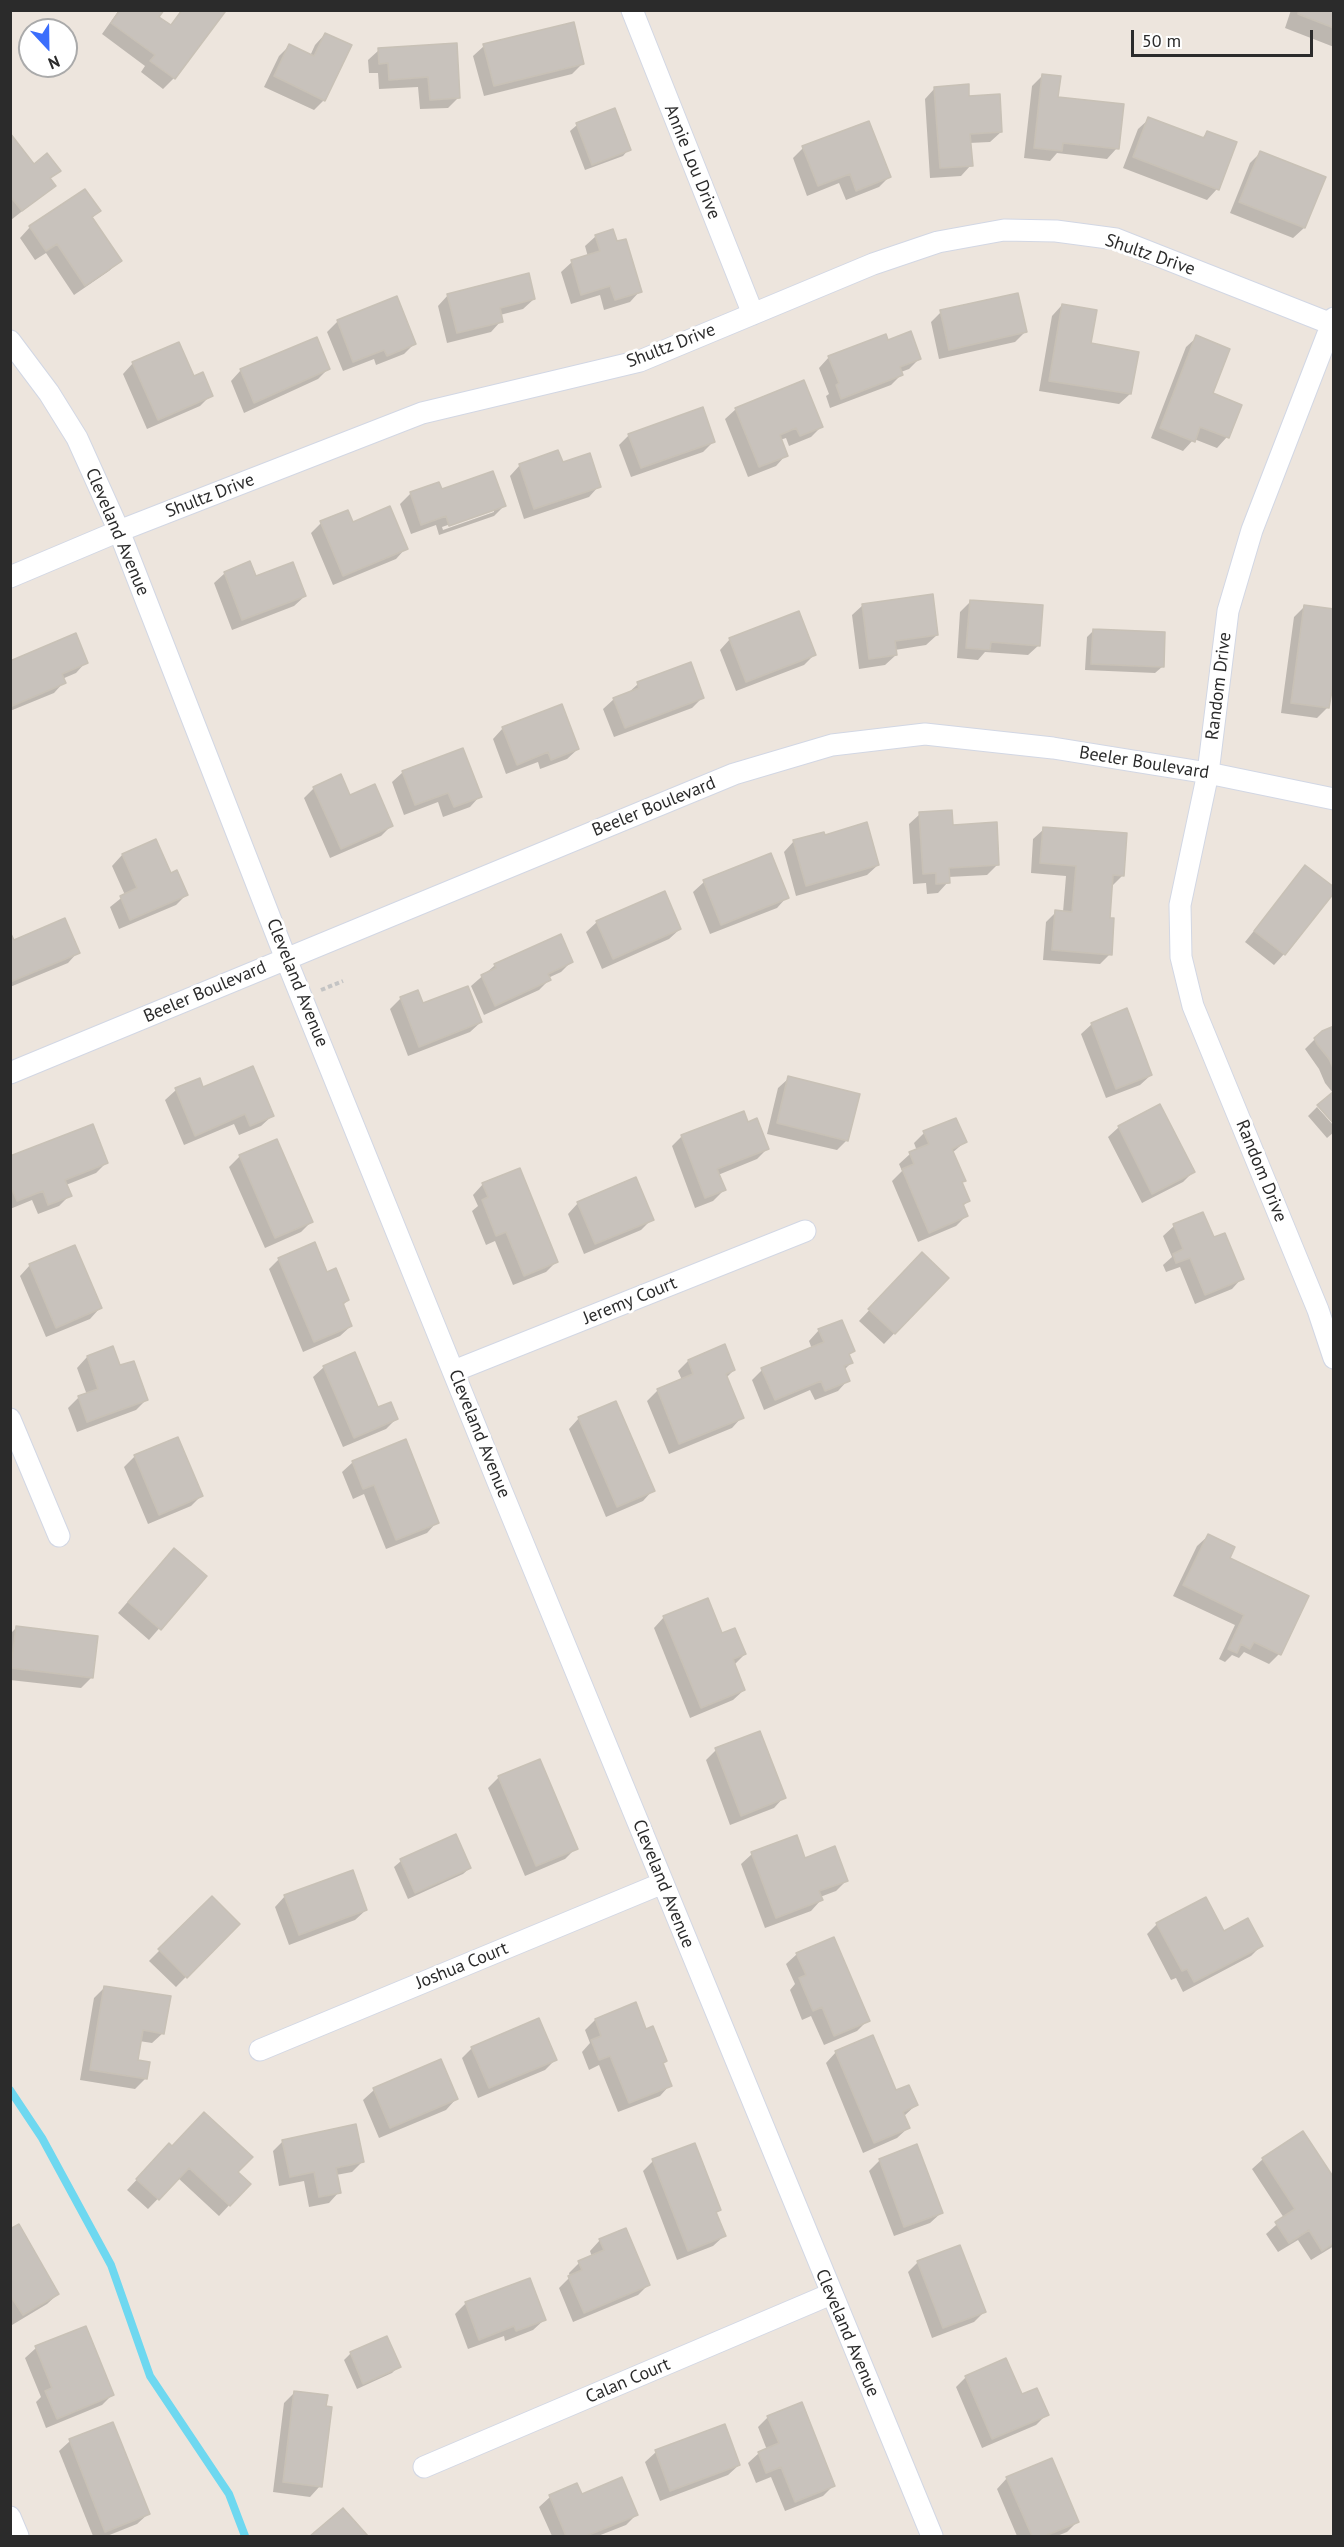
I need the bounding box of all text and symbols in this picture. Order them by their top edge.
north arrow [18,18,78,78]
scale bar [1134,18,1316,56]
text: 50 m [1142,29,1181,52]
text: N [45,52,63,74]
street label: Annie Lou Drive [659,102,725,222]
street label: Shultz Drive [1102,230,1198,280]
street label: Shultz Drive [623,319,719,373]
street label: Cleveland Avenue [80,465,154,599]
street label: Shultz Drive [162,469,258,523]
street label: Random Drive [1202,631,1236,741]
street label: Beeler Boulevard [1078,742,1210,784]
street label: Beeler Boulevard [589,772,719,842]
street label: Cleveland Avenue [261,916,333,1050]
street label: Beeler Boulevard [140,956,270,1028]
street label: Random Drive [1231,1117,1291,1225]
street label: Jeremy Court [580,1272,680,1330]
street label: Cleveland Avenue [443,1367,515,1501]
street label: Cleveland Avenue [627,1817,699,1951]
street label: Joshua Court [413,1938,511,1994]
street label: Cleveland Avenue [810,2266,884,2400]
street label: Calan Court [583,2354,673,2408]

